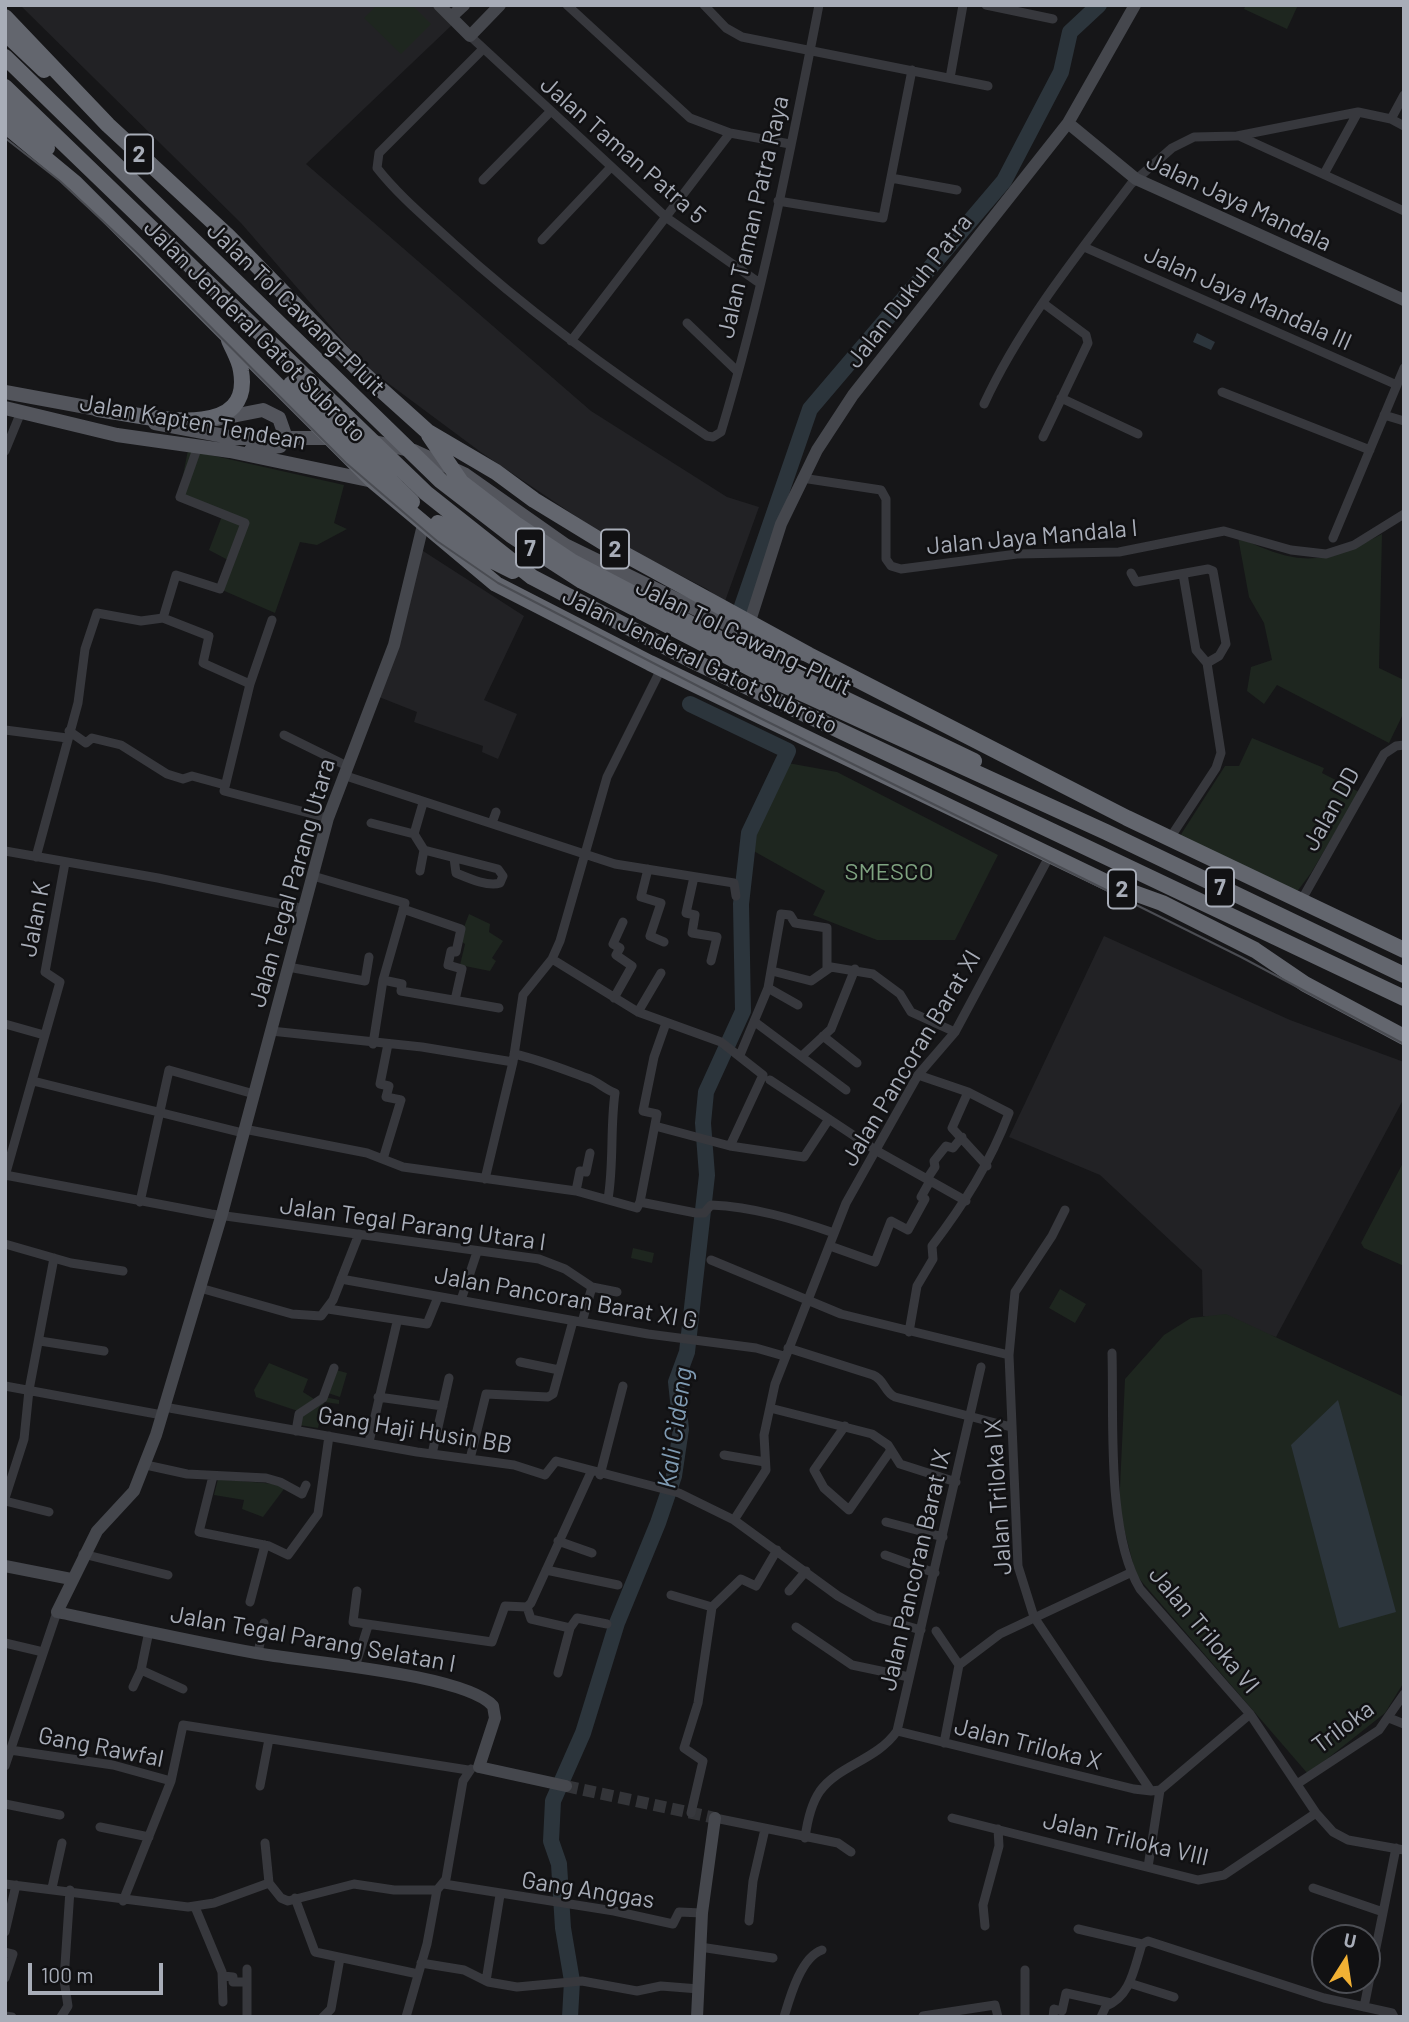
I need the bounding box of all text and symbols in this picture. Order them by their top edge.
street label: Jalan Taman Patra 5 [534,70,712,230]
street label: Jalan Taman Patra Raya [711,93,795,341]
road number: 2 [125,134,153,174]
street label: Jalan Jaya Mandala [1142,147,1336,257]
street label: Jalan Dukuh Patra [840,208,978,374]
street label: Jalan Jenderal Gatot Subroto [138,214,372,448]
street label: Jalan Tol Cawang–Pluit [201,216,391,402]
street label: Jalan Jaya Mandala III [1140,239,1356,357]
street label: Jalan Kapten Tendean [78,388,308,456]
street label: Jalan Jaya Mandala I [925,513,1139,561]
road number: 7 [516,528,544,568]
road number: 2 [601,530,629,568]
street label: Jalan Tol Cawang–Pluit [631,572,857,702]
street label: Jalan Jenderal Gatot Subroto [558,582,842,740]
street label: Jalan Tegal Parang Utara [243,755,341,1011]
street label: Jalan DD [1296,762,1366,856]
park label: SMESCO [844,858,934,886]
road number: 7 [1206,867,1234,906]
road number: 2 [1108,870,1136,908]
street label: Jalan K [14,879,56,959]
street label: Jalan Pancoran Barat XI [835,945,987,1171]
street label: Jalan Tegal Parang Utara I [278,1191,548,1257]
street label: Jalan Pancoran Barat XI G [432,1261,700,1335]
water label: Kali Cideng [651,1365,699,1491]
street label: Gang Haji Husin BB [316,1400,514,1460]
street label: Jalan Triloka IX [978,1418,1018,1576]
street label: Jalan Pancoran Barat IX [873,1446,957,1694]
street label: Jalan Triloka VI [1143,1561,1265,1699]
street label: Jalan Tegal Parang Selatan I [168,1600,458,1678]
street label: Triloka [1306,1694,1380,1760]
street label: Jalan Triloka X [952,1712,1104,1776]
street label: Gang Rawfal [36,1721,166,1773]
street label: Jalan Triloka VIII [1040,1806,1212,1872]
street label: Gang Anggas [519,1865,657,1915]
north arrow [1311,1924,1381,1994]
text: U [1342,1927,1358,1952]
scale bar [32,1948,166,1992]
text: 100 m [41,1962,94,1987]

